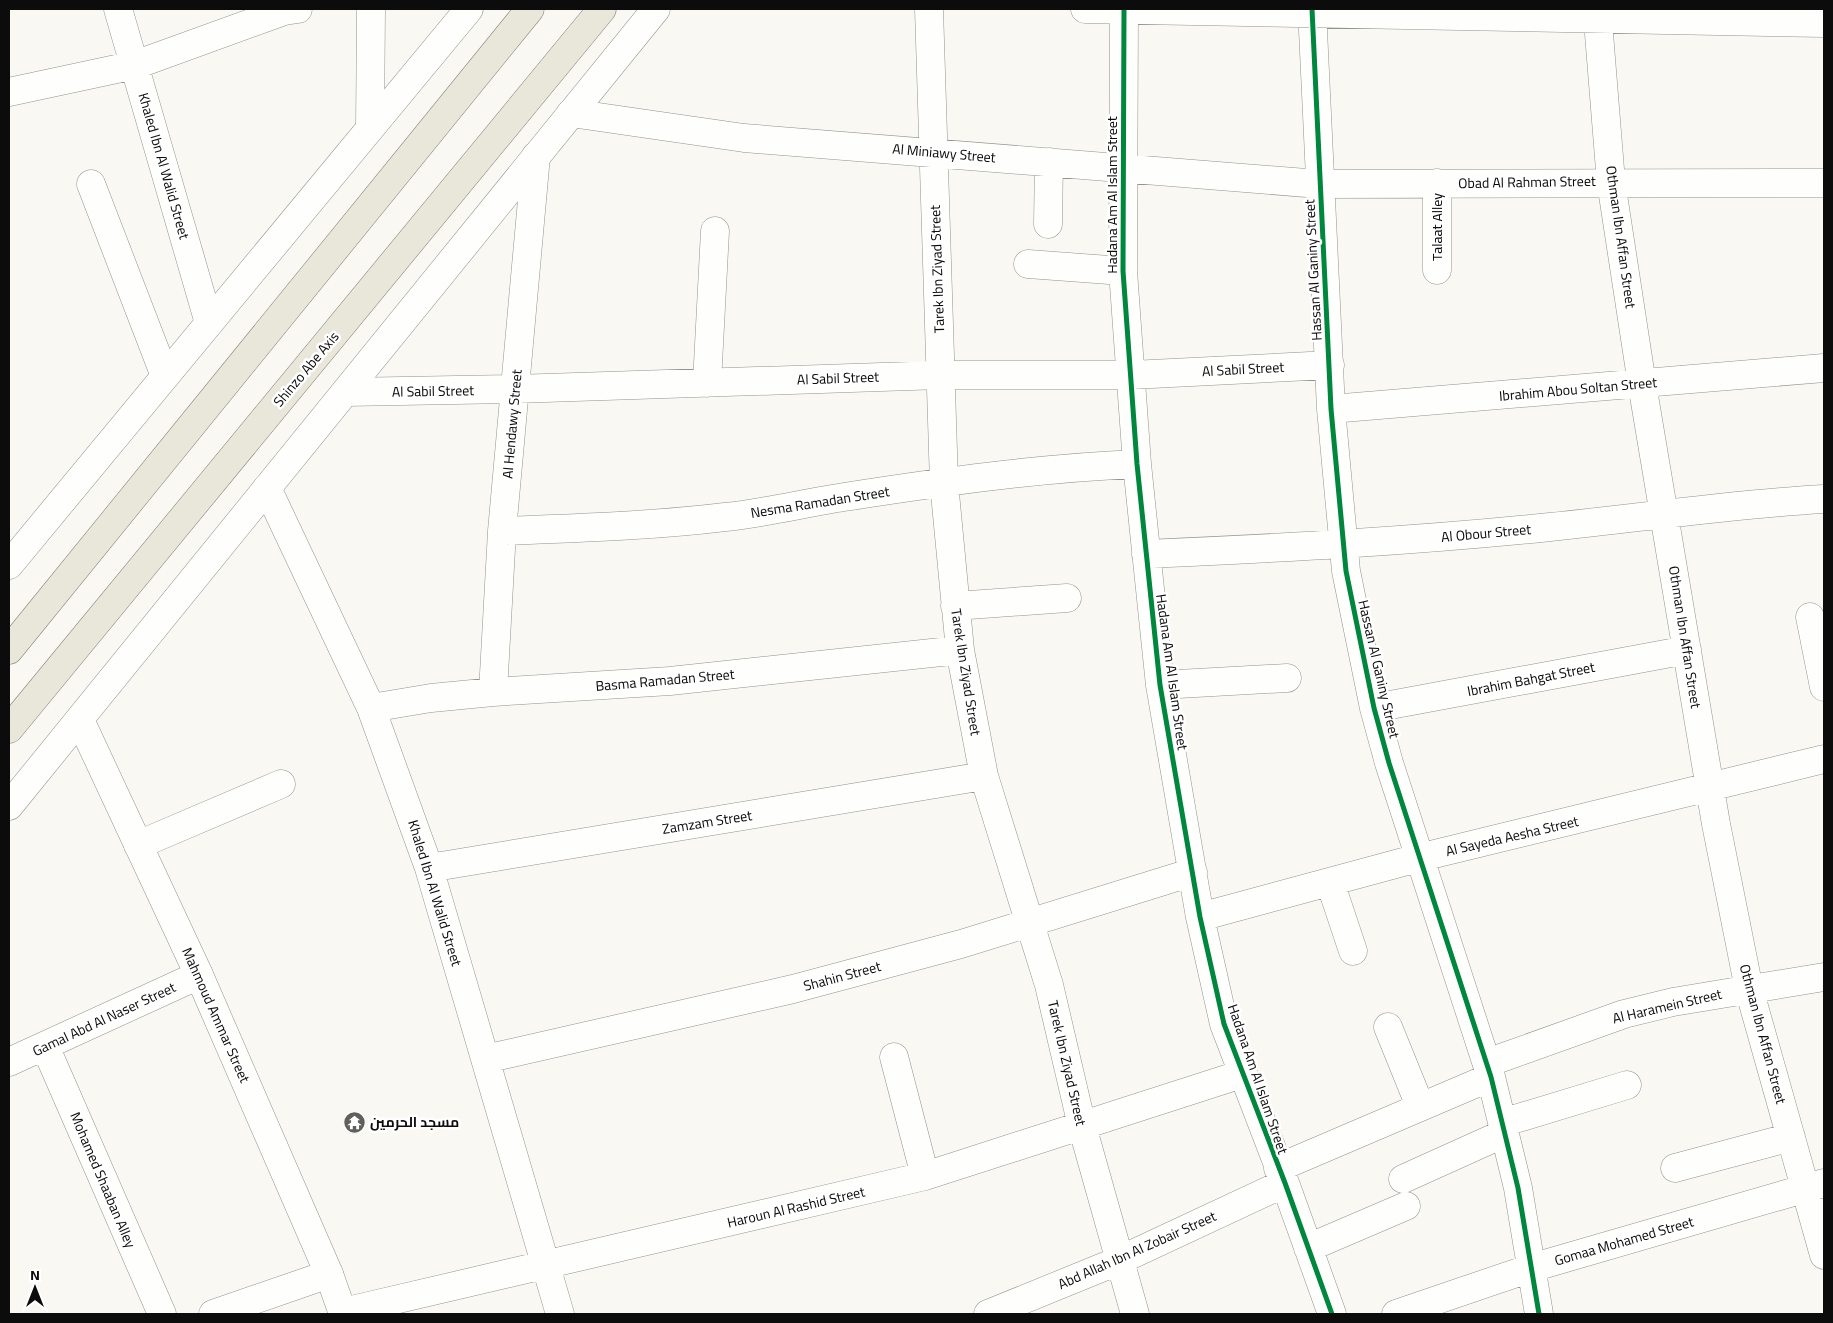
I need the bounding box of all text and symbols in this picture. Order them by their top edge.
street label: Khaled Ibn Al Walid Street [131,89,197,243]
street label: Hadana Am Al Islam Street [1099,116,1125,274]
street label: Al Miniawy Street [891,136,997,170]
street label: Othman Ibn Affan Street [1598,164,1644,310]
street label: Obad Al Rahman Street [1458,168,1596,196]
street label: Talaat Alley [1424,193,1450,261]
street label: Hassan Al Ganiny Street [1296,199,1330,341]
street label: Tarek Ibn Ziyad Street [922,204,952,334]
street label: Shinzo Abe Axis [266,325,346,413]
street label: Al Sabil Street [1201,354,1285,384]
street label: Al Sabil Street [796,364,880,392]
street label: Al Hendawy Street [494,368,530,480]
street label: Ibrahim Abou Soltan Street [1498,369,1658,409]
street label: Al Sabil Street [392,377,474,405]
street label: Nesma Ramadan Street [749,478,891,526]
street label: Al Obour Street [1440,516,1532,550]
street label: Othman Ibn Affan Street [1661,564,1709,710]
street label: Hadana Am Al Islam Street [1148,592,1196,752]
street label: Hassan Al Ganiny Street [1350,597,1408,741]
street label: Tarek Ibn Ziyad Street [943,607,989,737]
street label: Ibrahim Bahgat Street [1465,654,1597,704]
street label: Basma Ramadan Street [594,661,736,699]
street label: Zamzam Street [660,802,754,842]
street label: Al Sayeda Aesha Street [1443,808,1581,864]
street label: Khaled Ibn Al Walid Street [400,817,470,969]
street label: Mahmoud Ammar Street [174,943,258,1087]
street label: Shahin Street [800,953,884,999]
street label: Othman Ibn Affan Street [1732,961,1794,1107]
street label: Gamal Abd Al Naser Street [28,974,180,1064]
street label: Al Haramein Street [1610,981,1724,1031]
street label: Tarek Ibn Ziyad Street [1040,998,1094,1128]
street label: Hadana Am Al Islam Street [1220,1000,1296,1158]
street label: Mohamed Shaaban Alley [63,1108,144,1252]
place label: مسجد الحرمين [370,1109,459,1135]
temple icon: مسجد الحرمين [342,1110,366,1134]
street label: Haroun Al Rashid Street [724,1178,868,1236]
street label: Abd Allah Ibn Al Zobair Street [1054,1203,1221,1297]
street label: Gomaa Mohamed Street [1551,1209,1697,1273]
text: N [30,1262,40,1288]
north arrow [10,1263,60,1313]

